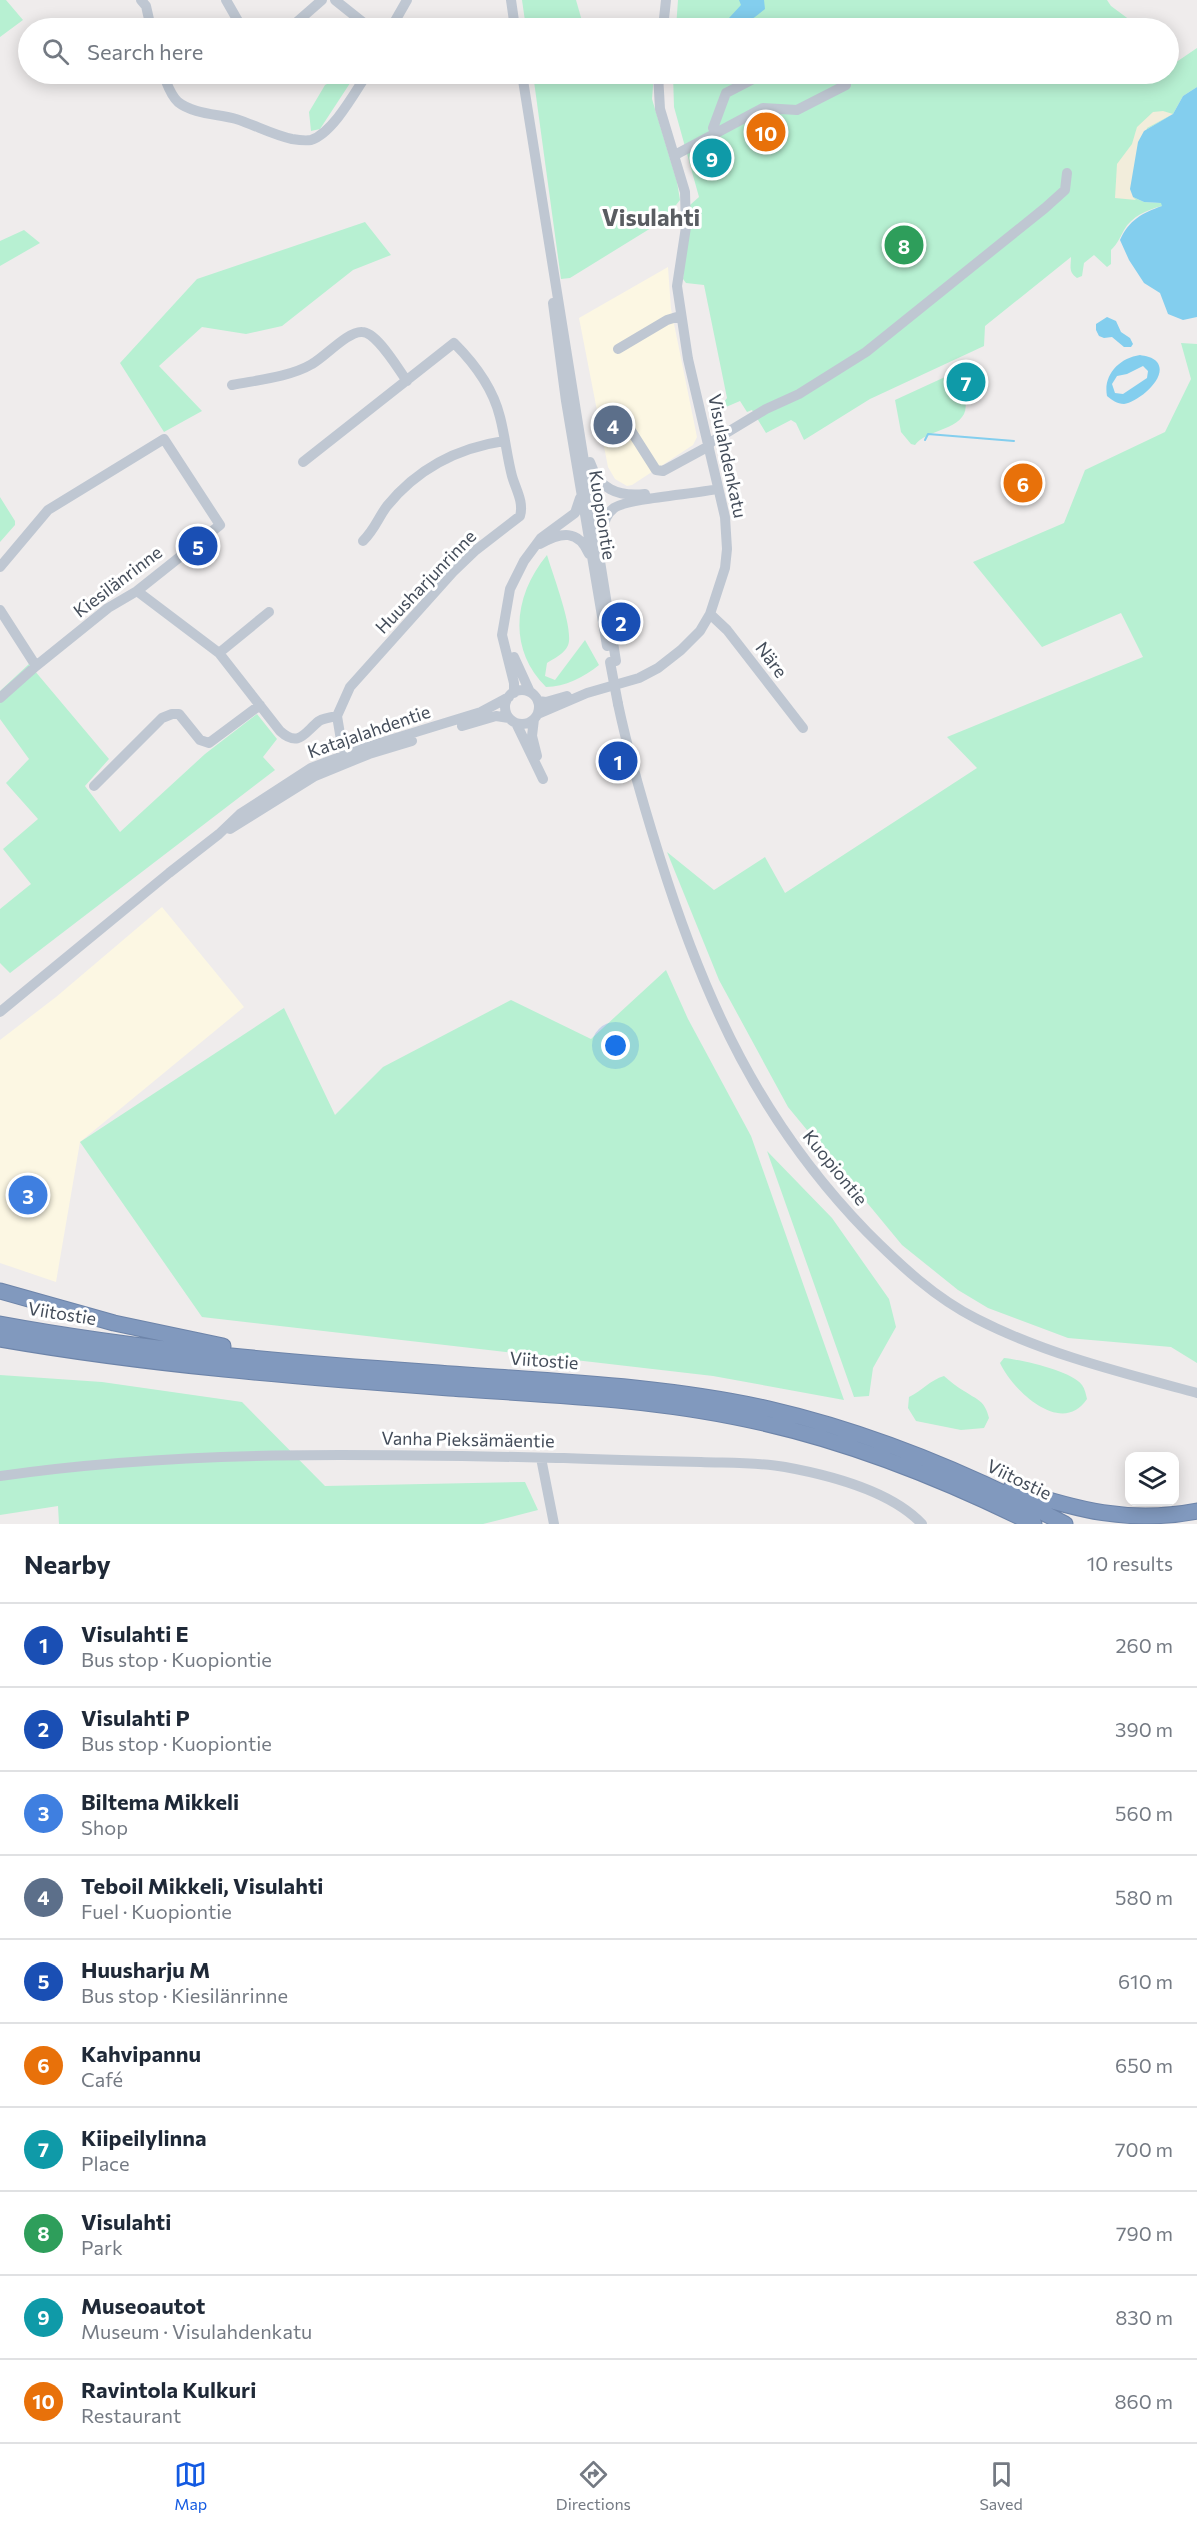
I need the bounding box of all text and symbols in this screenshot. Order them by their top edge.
search box [18,18,1179,84]
icon: search [39,35,72,68]
text: Search here [87,38,203,65]
pin: 10 [746,110,786,154]
pin: 9 [692,136,732,180]
district label: Visulahti [602,202,700,231]
pin: 8 [884,222,924,268]
pin: 7 [946,360,986,404]
street label: Visulahdenkatu [704,392,752,520]
pin: 4 [594,402,632,448]
pin: 6 [1004,460,1042,506]
street label: Kuopiontie [585,468,621,561]
pin: 5 [178,524,218,568]
street label: Huusharjunrinne [370,525,480,638]
street label: Kiesilänrinne [69,541,166,622]
pin: 2 [602,600,640,644]
street label: Näre [751,637,792,682]
street label: Katajalahdentie [304,700,433,762]
pin: 1 [598,738,638,783]
your location [601,1031,630,1060]
street label: Kuopiontie [799,1125,873,1209]
pin: 3 [9,1172,48,1218]
street label: Viitostie [26,1297,98,1329]
street label: Viitostie [509,1347,579,1373]
street label: Vanha Pieksämäentie [381,1426,555,1452]
map controls [1125,1452,1179,1506]
button: layers [1125,1452,1179,1506]
street label: Viitostie [984,1454,1055,1504]
text: Nearby [24,1548,111,1579]
text: 10 results [1087,1551,1173,1575]
text: Visulahti E [81,1620,189,1647]
text: 1 [39,1633,48,1657]
text: 260 m [1115,1633,1173,1657]
text: Bus stop · Kuopiontie [81,1647,272,1671]
text: Visulahti P [81,1704,190,1731]
text: 2 [38,1717,49,1741]
text: 390 m [1115,1717,1173,1741]
text: Bus stop · Kuopiontie [81,1731,272,1755]
text: Biltema Mikkeli [81,1788,239,1815]
text: 3 [38,1801,49,1825]
text: 560 m [1115,1801,1173,1825]
text: Shop [81,1815,128,1839]
text: Teboil Mikkeli, Visulahti [81,1872,323,1899]
text: 4 [37,1885,50,1909]
text: 580 m [1115,1885,1173,1909]
text: Fuel · Kuopiontie [81,1899,232,1923]
text: Huusharju M [81,1956,210,1983]
text: 5 [38,1969,49,1993]
text: 610 m [1118,1969,1173,1993]
text: Bus stop · Kiesilänrinne [81,1983,288,2007]
text: Kahvipannu [81,2040,201,2067]
text: 6 [37,2053,50,2077]
text: 650 m [1115,2053,1173,2077]
text: Café [81,2067,123,2091]
text: Kiipeilylinna [81,2124,207,2151]
text: 7 [38,2137,49,2161]
text: 700 m [1115,2137,1173,2161]
text: Place [81,2151,130,2175]
text: Visulahti [81,2208,171,2235]
text: 8 [37,2221,50,2245]
text: 790 m [1116,2221,1173,2245]
text: Park [81,2235,123,2259]
text: Museoautot [81,2292,205,2319]
text: 9 [37,2305,50,2329]
text: 830 m [1115,2305,1173,2329]
text: Museum · Visulahdenkatu [81,2319,312,2343]
text: Ravintola Kulkuri [81,2376,256,2403]
text: 10 [32,2389,55,2413]
text: 860 m [1114,2389,1173,2413]
text: Restaurant [81,2403,181,2427]
tab: Map [174,2458,207,2513]
tab: Directions [556,2458,631,2513]
tab: Saved [979,2458,1023,2513]

